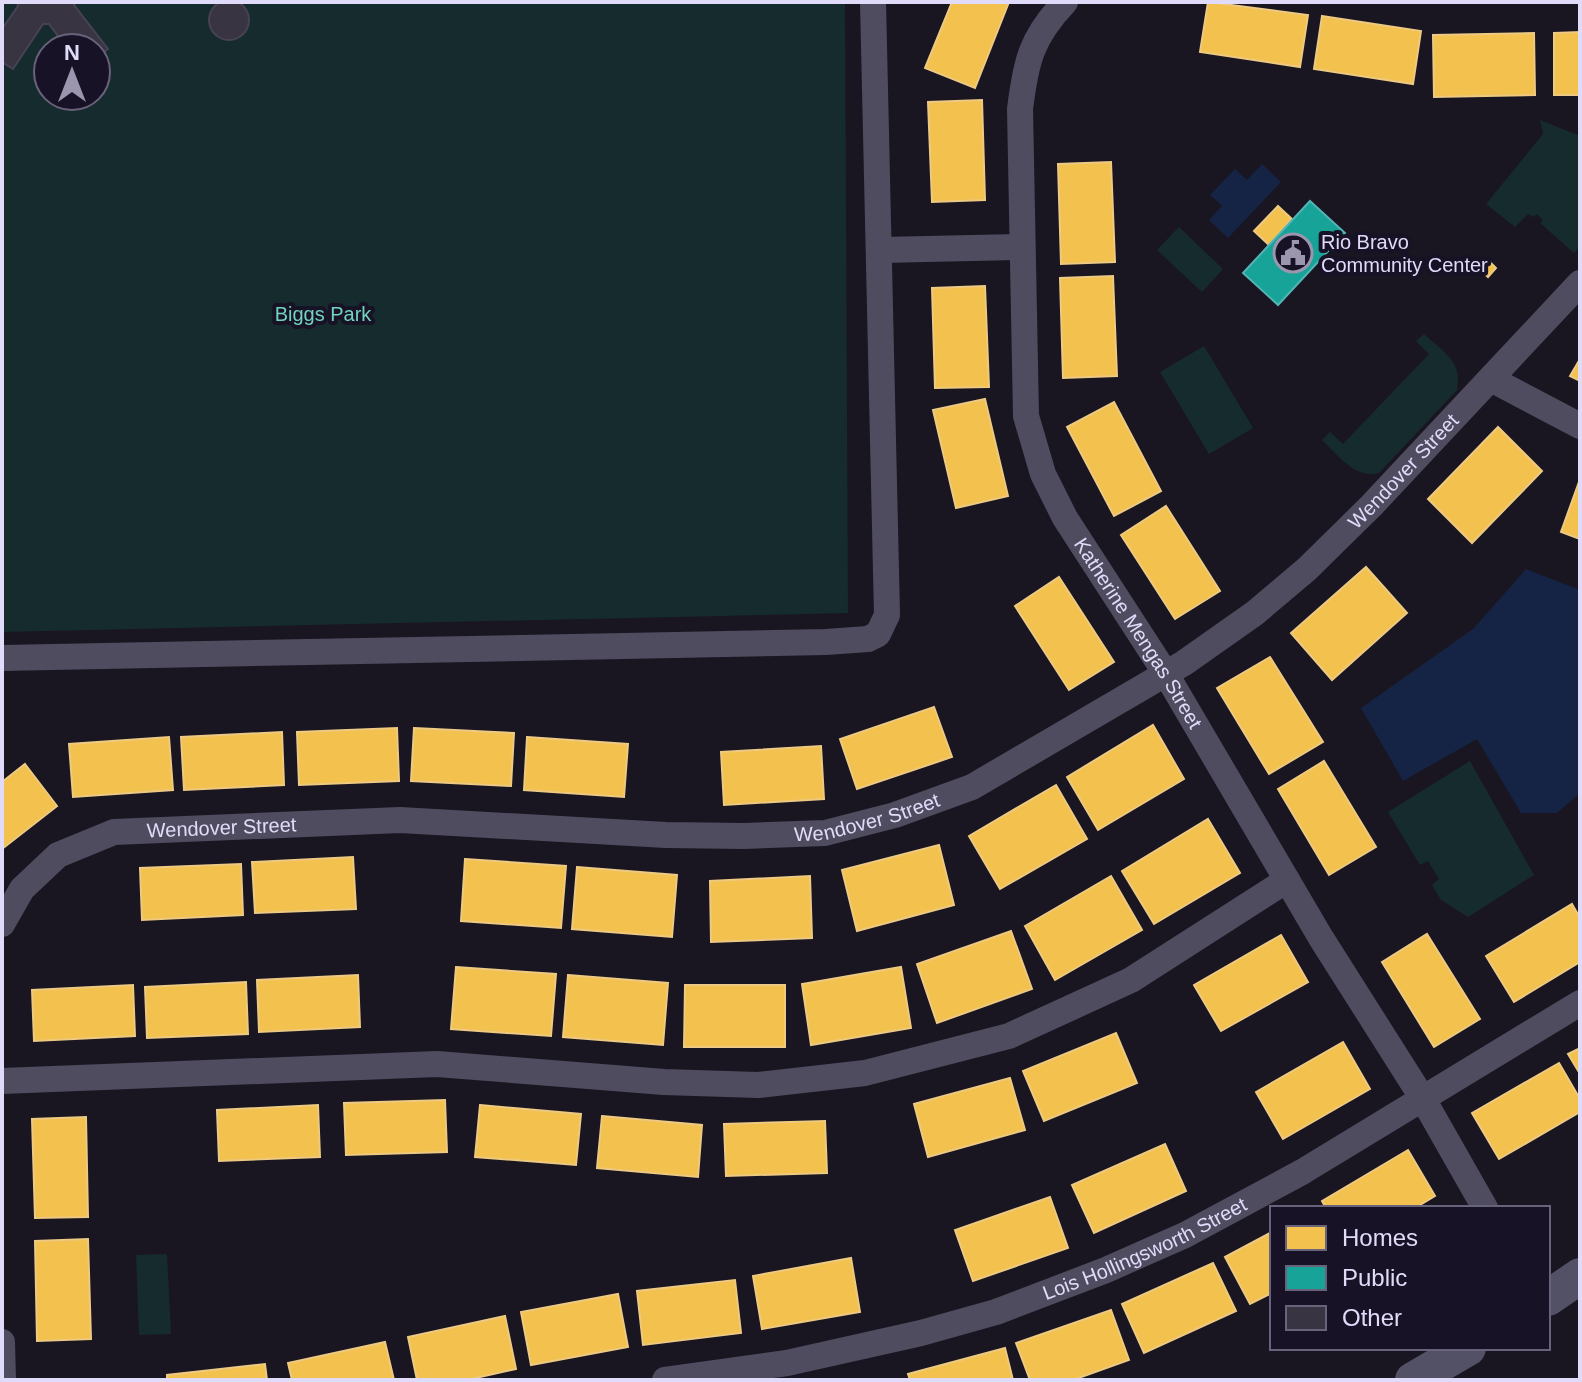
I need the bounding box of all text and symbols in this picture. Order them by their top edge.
north arrow [32,32,112,112]
text: N [64,40,80,65]
place label: Rio Bravo Community Center [1321,231,1488,276]
public building icon: Rio Bravo Community Center [1272,232,1314,274]
park label: Biggs Park [275,303,372,325]
street label: Wendover Street [1344,409,1463,533]
street label: Katherine Mengas Street [1070,534,1207,733]
street label: Wendover Street [794,789,943,845]
street label: Wendover Street [146,813,297,842]
street label: Lois Hollingsworth Street [1040,1193,1251,1304]
legend [1270,1206,1550,1350]
text: Homes [1342,1224,1418,1251]
text: Public [1342,1264,1407,1291]
text: Other [1342,1304,1402,1331]

